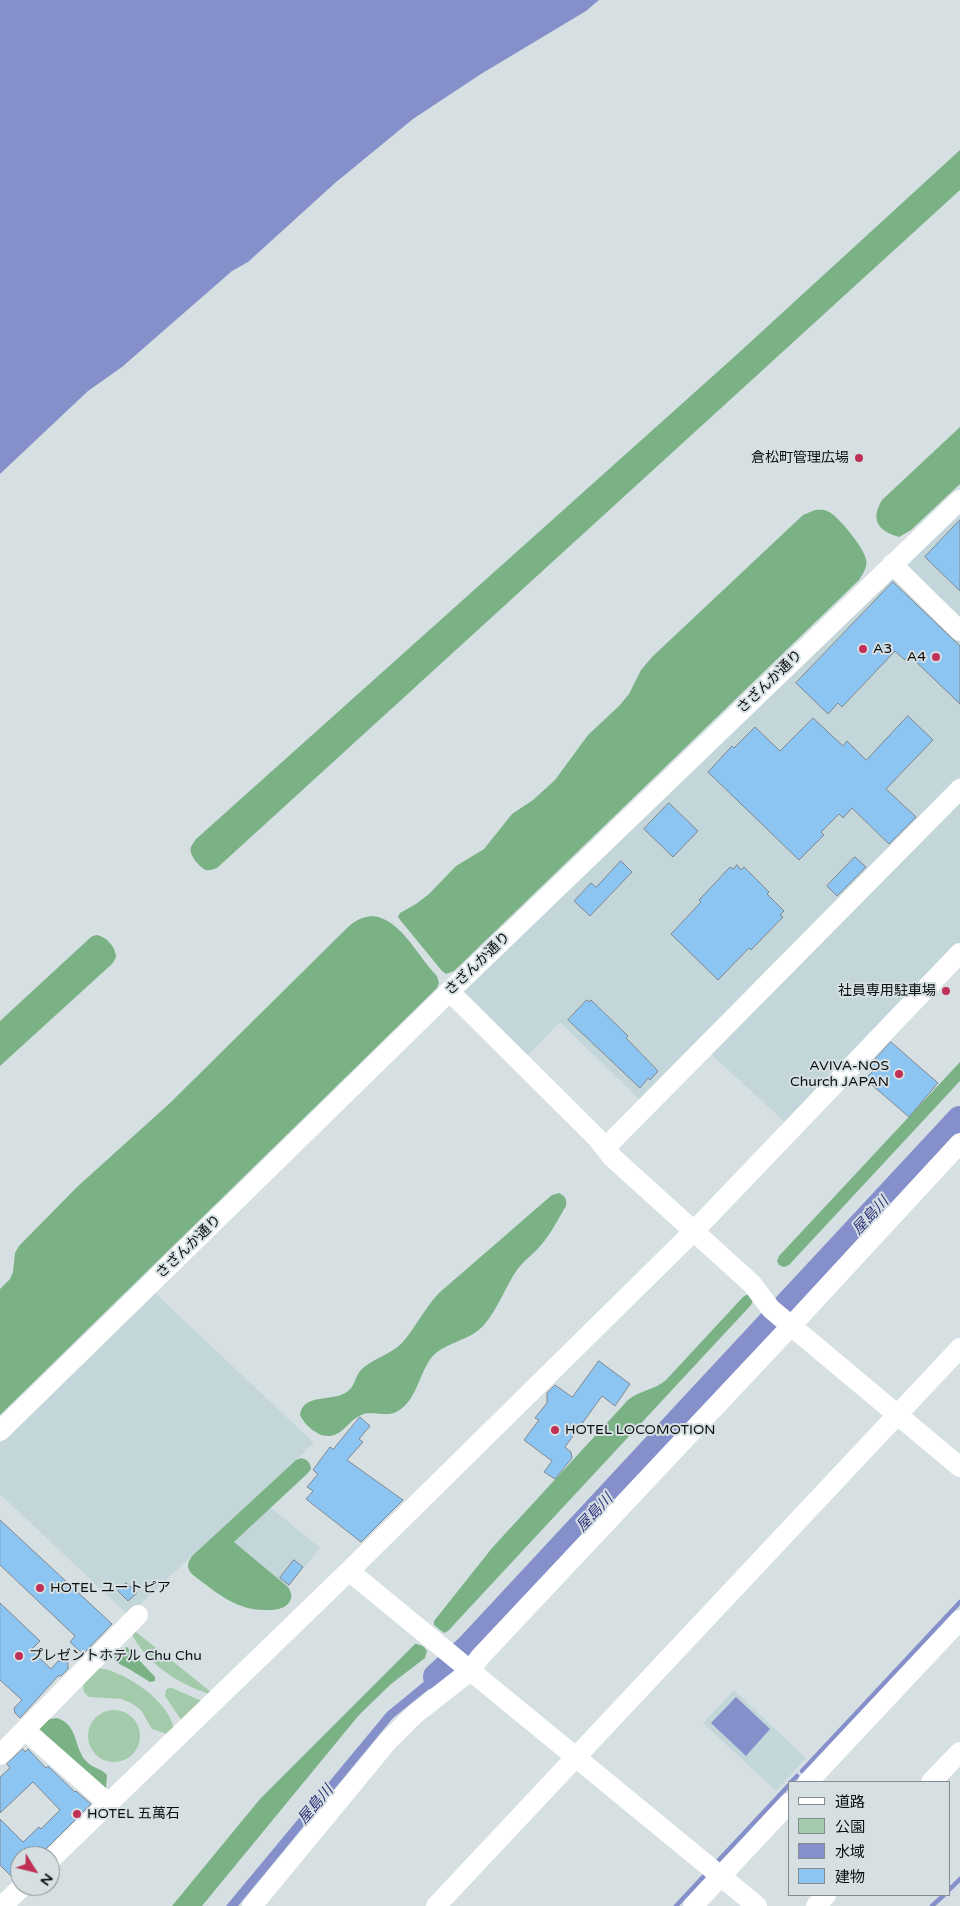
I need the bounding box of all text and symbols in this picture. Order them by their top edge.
place label: 倉松町管理広場 [751,450,849,466]
marker: 倉松町管理広場 [853,452,865,464]
place label: A3 [873,641,892,657]
marker: A3 [857,643,869,655]
street label: さざんか通り [734,647,806,717]
place label: A4 [907,649,926,665]
marker: A4 [930,651,942,663]
street label: さざんか通り [442,929,514,999]
place label: 社員専用駐車場 [838,983,936,999]
marker: 社員専用駐車場 [940,985,952,997]
place label: AVIVA-NOS Church JAPAN [790,1058,889,1090]
marker: AVIVA-NOS Church JAPAN [893,1068,905,1080]
water label: 屋島川 [849,1193,893,1239]
street label: さざんか通り [153,1212,225,1282]
place label: HOTEL LOCOMOTION [565,1422,716,1438]
marker: HOTEL LOCOMOTION [549,1424,561,1436]
water label: 屋島川 [573,1490,617,1536]
place label: HOTEL ユートピア [50,1580,171,1596]
marker: HOTEL ユートピア [34,1582,46,1594]
place label: プレゼントホテル Chu Chu [29,1648,202,1664]
marker: プレゼントホテル Chu Chu [13,1650,25,1662]
legend [788,1781,950,1896]
water label: 屋島川 [295,1782,337,1828]
text: 道路 [835,1793,865,1811]
place label: HOTEL 五萬石 [87,1806,180,1822]
marker: HOTEL 五萬石 [71,1808,83,1820]
text: 公園 [835,1818,865,1836]
text: 水域 [835,1843,865,1861]
north arrow [10,1846,60,1896]
text: 建物 [835,1868,865,1886]
text: N [37,1870,57,1889]

